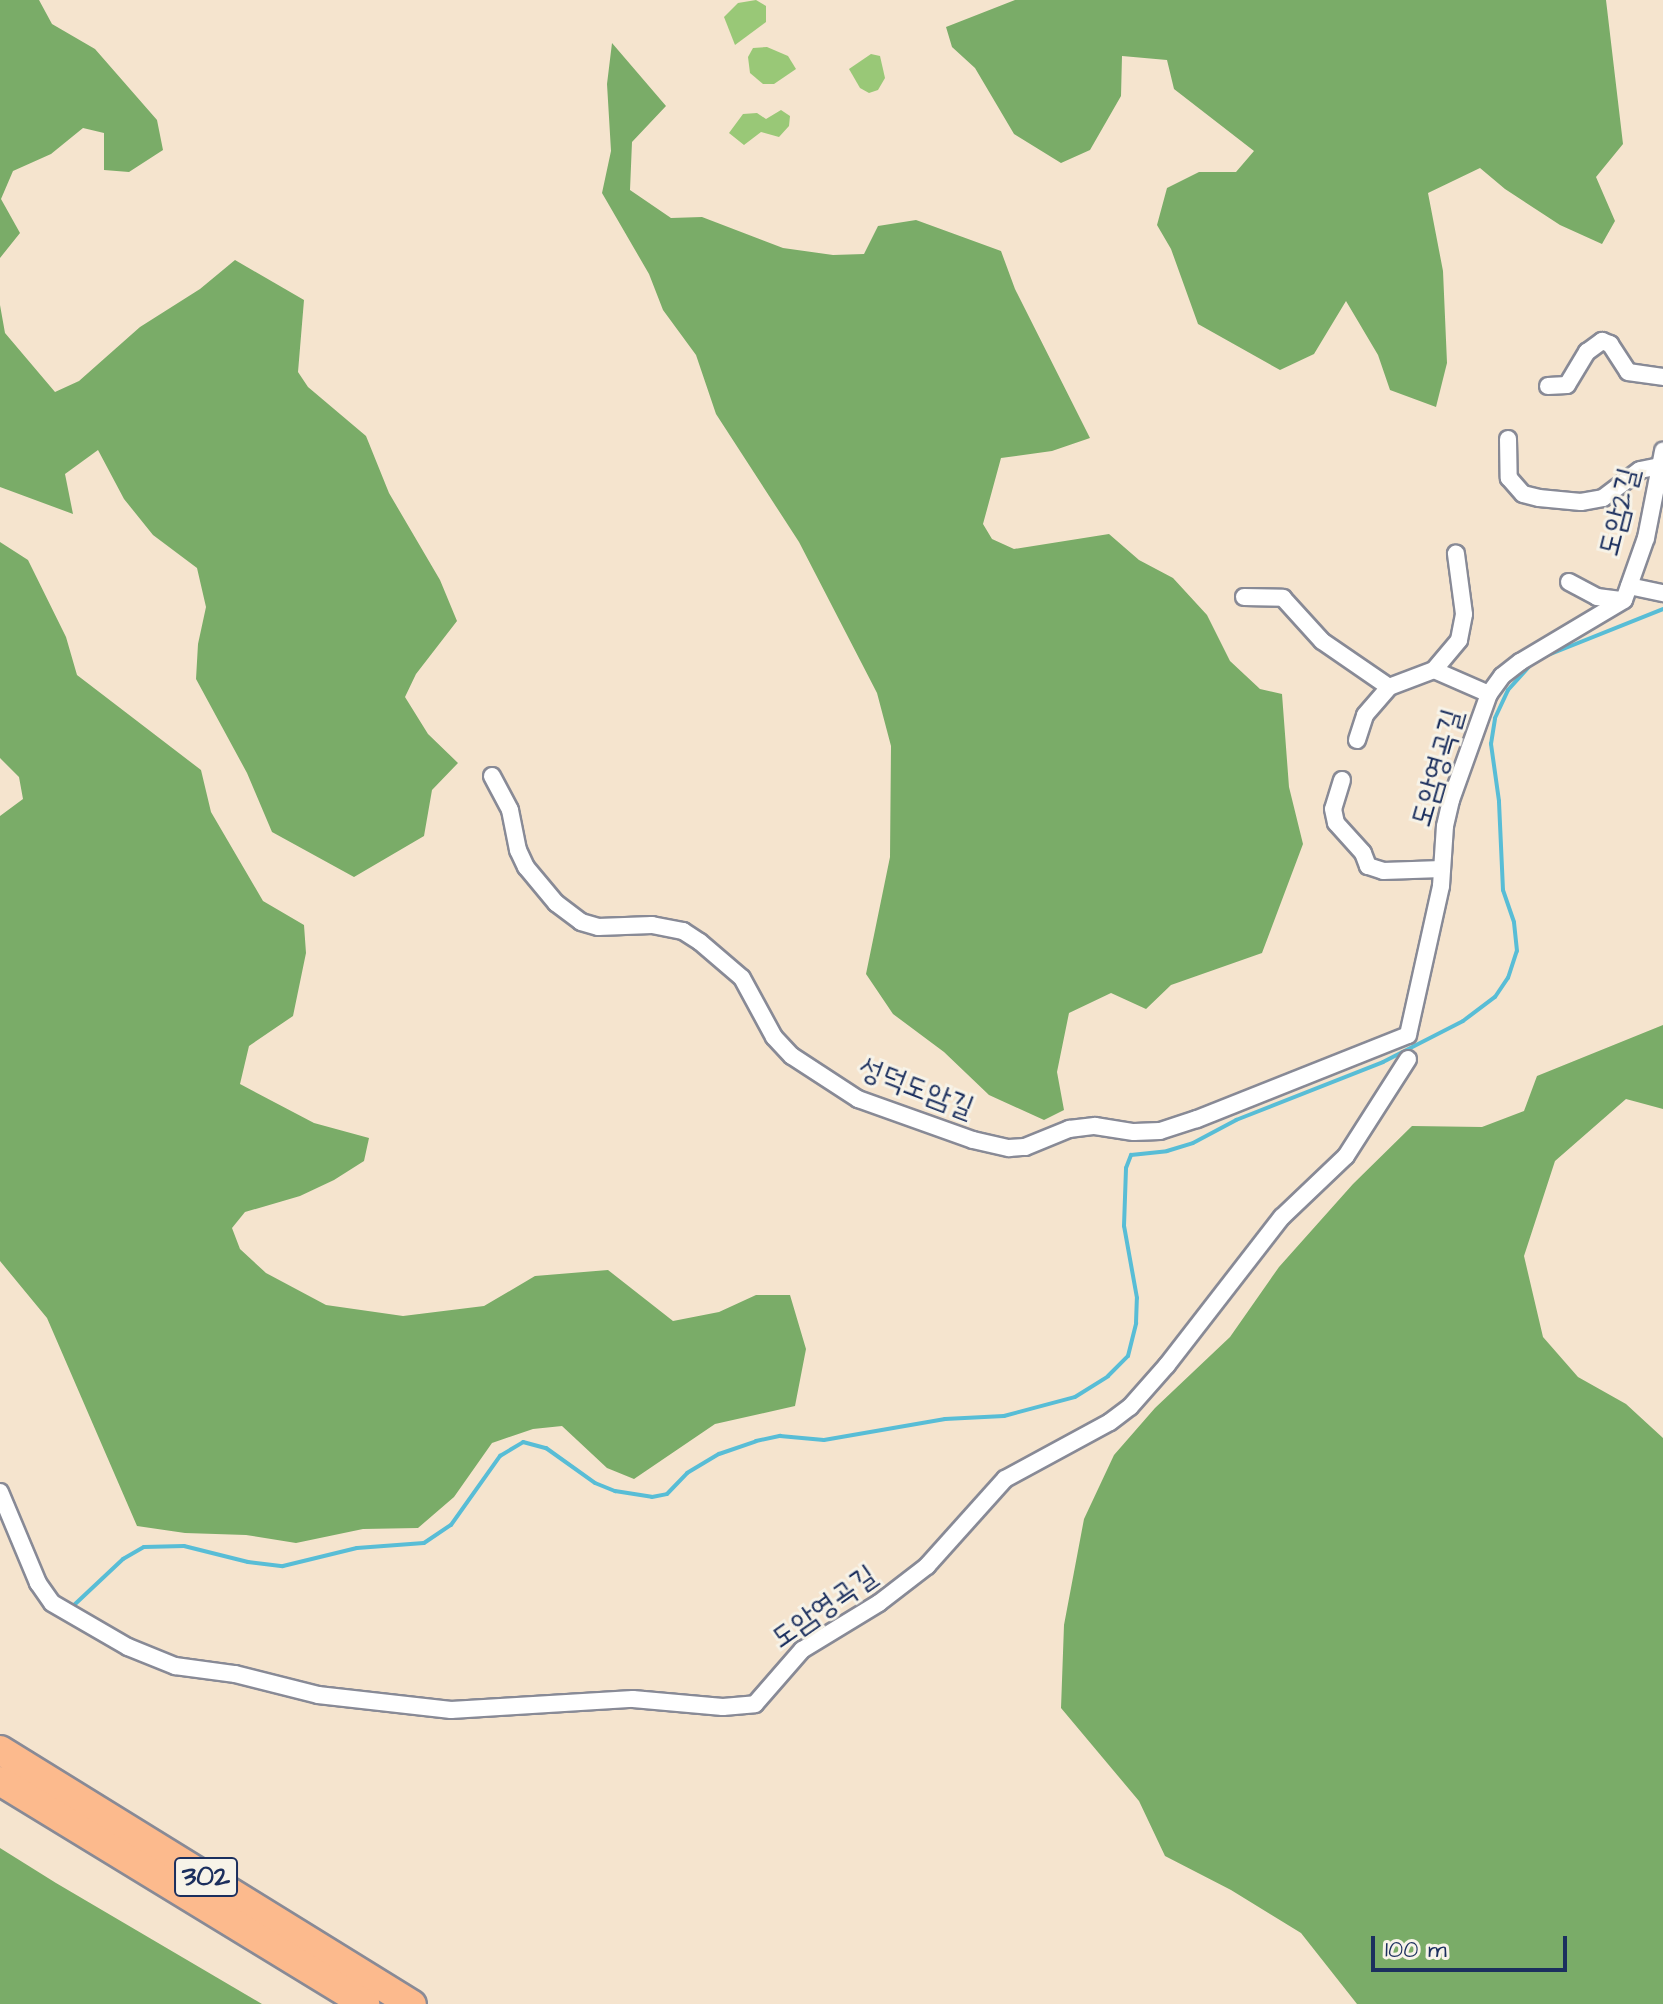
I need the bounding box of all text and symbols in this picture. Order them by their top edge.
street label: 도암2길 [1591,464,1647,560]
street label: 도암영곡길 [1403,705,1471,831]
street label: 성덕도암길 [853,1050,979,1126]
street label: 도암영곡길 [764,1558,884,1656]
road number: 302 [174,1853,238,1901]
scale bar [1375,1920,1571,1970]
text: 100 m [1385,1933,1447,1967]

